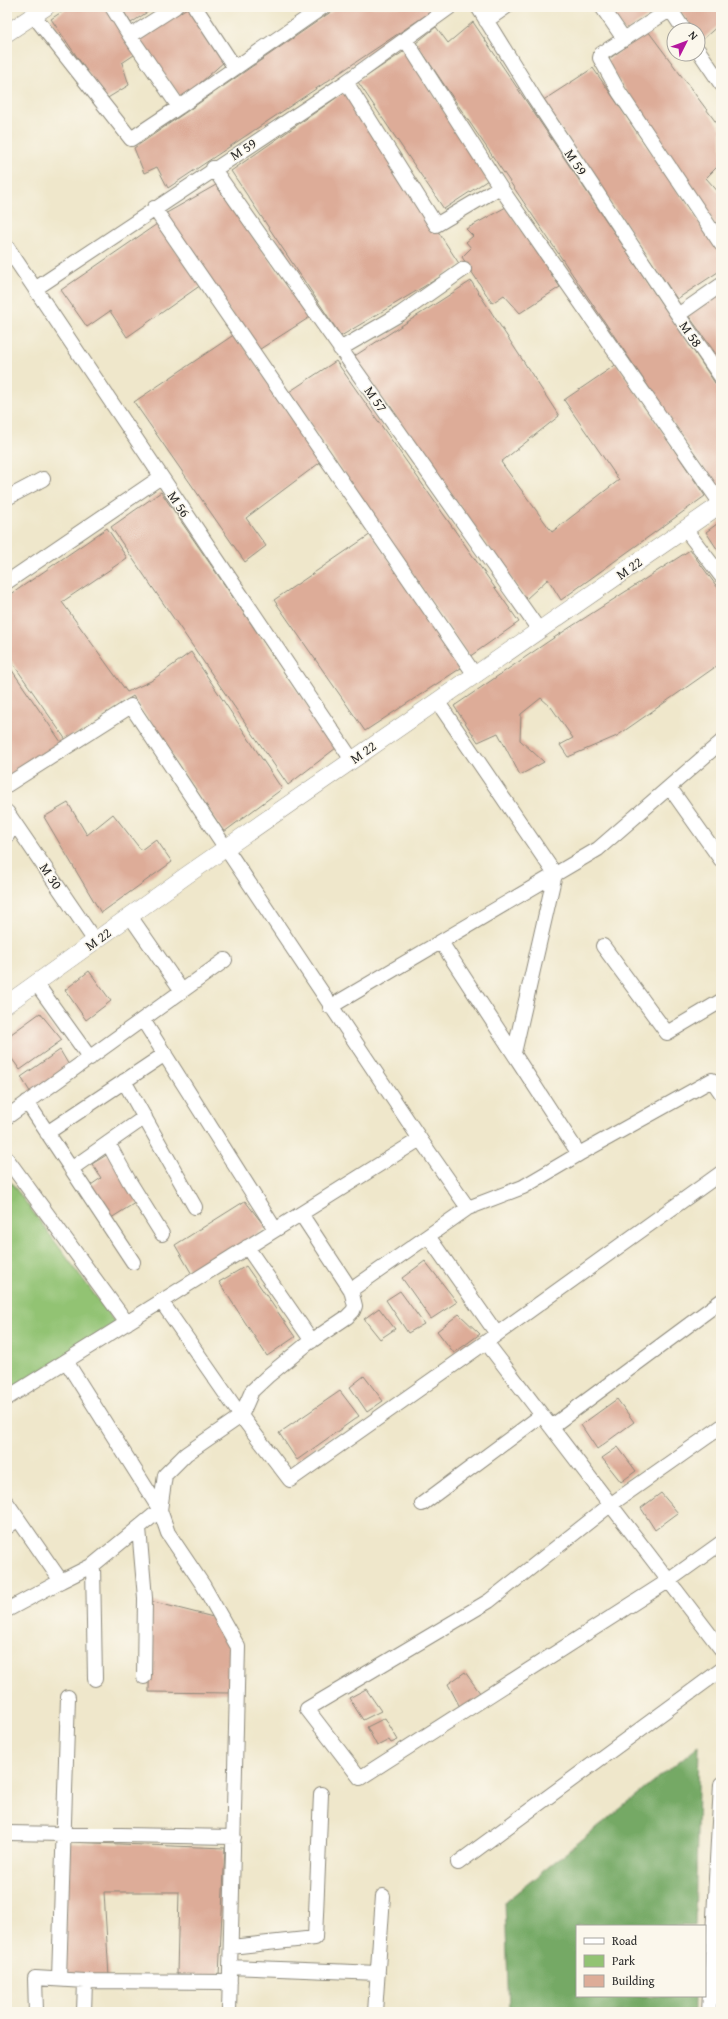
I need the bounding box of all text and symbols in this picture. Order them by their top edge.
north arrow [666,22,706,62]
text: N [685,27,702,44]
street label: M 59 [226,133,260,165]
street label: M 59 [560,145,592,179]
street label: M 58 [675,317,707,351]
street label: M 57 [360,382,392,416]
street label: M 56 [163,487,195,521]
street label: M 22 [612,552,646,584]
street label: M 22 [346,736,380,768]
street label: M 30 [35,859,67,893]
street label: M 22 [81,923,115,955]
legend [576,1925,706,1997]
text: Road [612,1932,638,1949]
text: Park [612,1952,636,1969]
text: Building [612,1972,655,1989]

